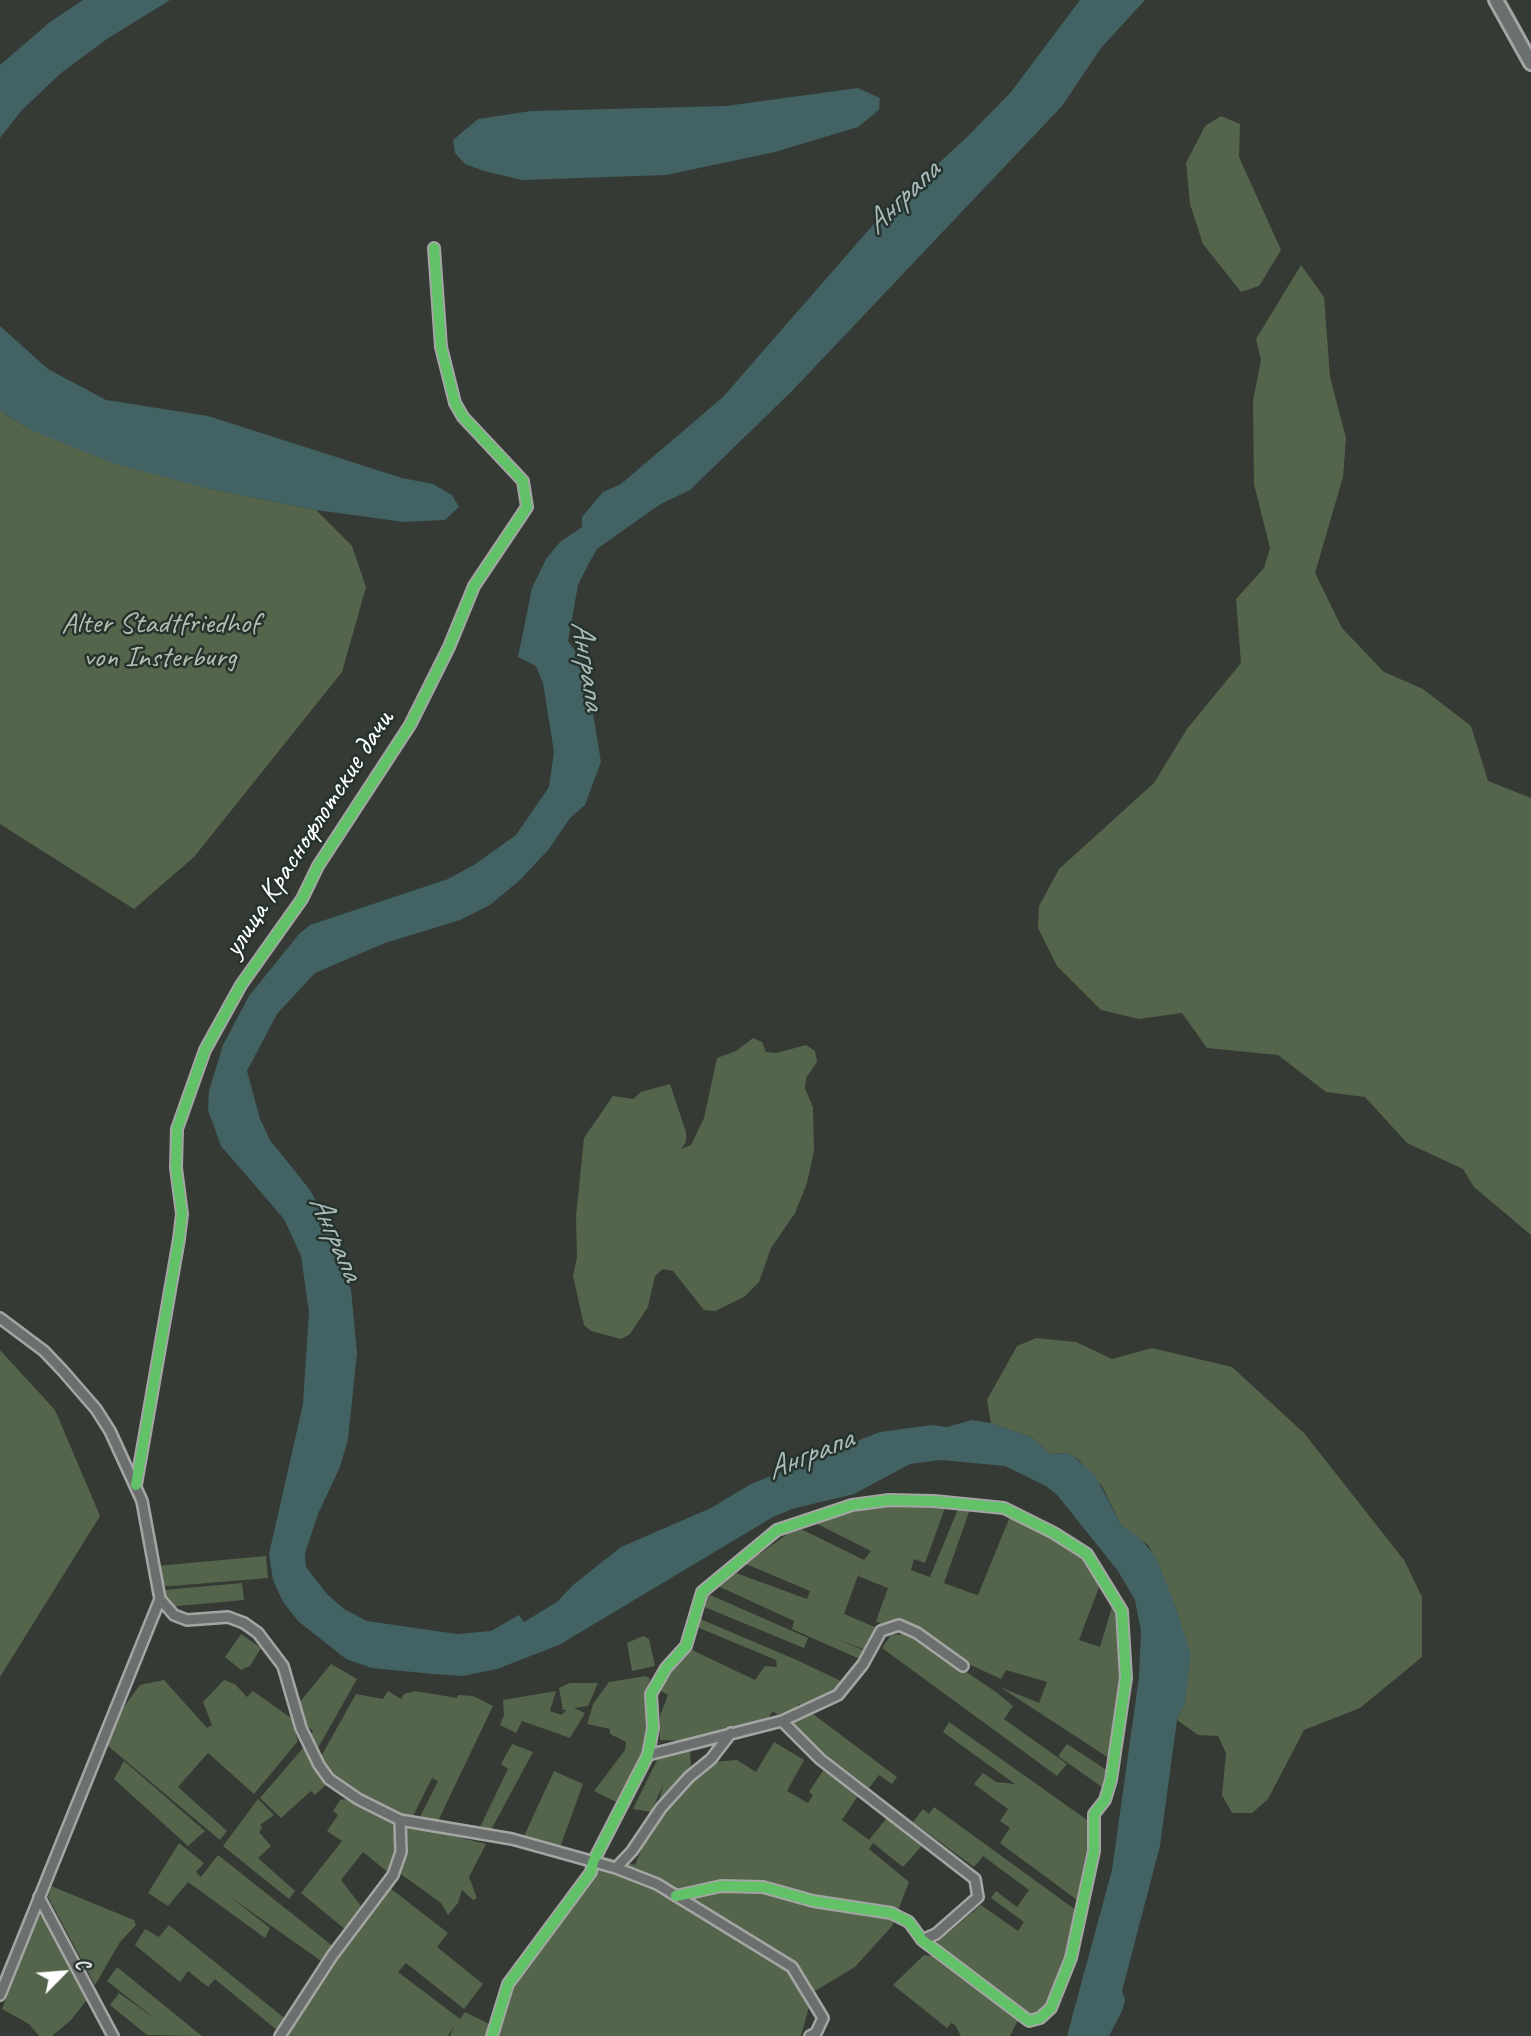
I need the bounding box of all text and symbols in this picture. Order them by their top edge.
water label: Анграпа [857,153,949,243]
park label: Alter Stadtfriedhof von Insterburg [61,606,259,676]
water label: Анграпа [561,618,613,712]
street label: улица Краснофлотские дачи [216,704,402,964]
water label: Анграпа [299,1189,371,1287]
water label: Анграпа [761,1420,859,1490]
north arrow [28,1938,98,2008]
text: С [69,1955,95,1973]

